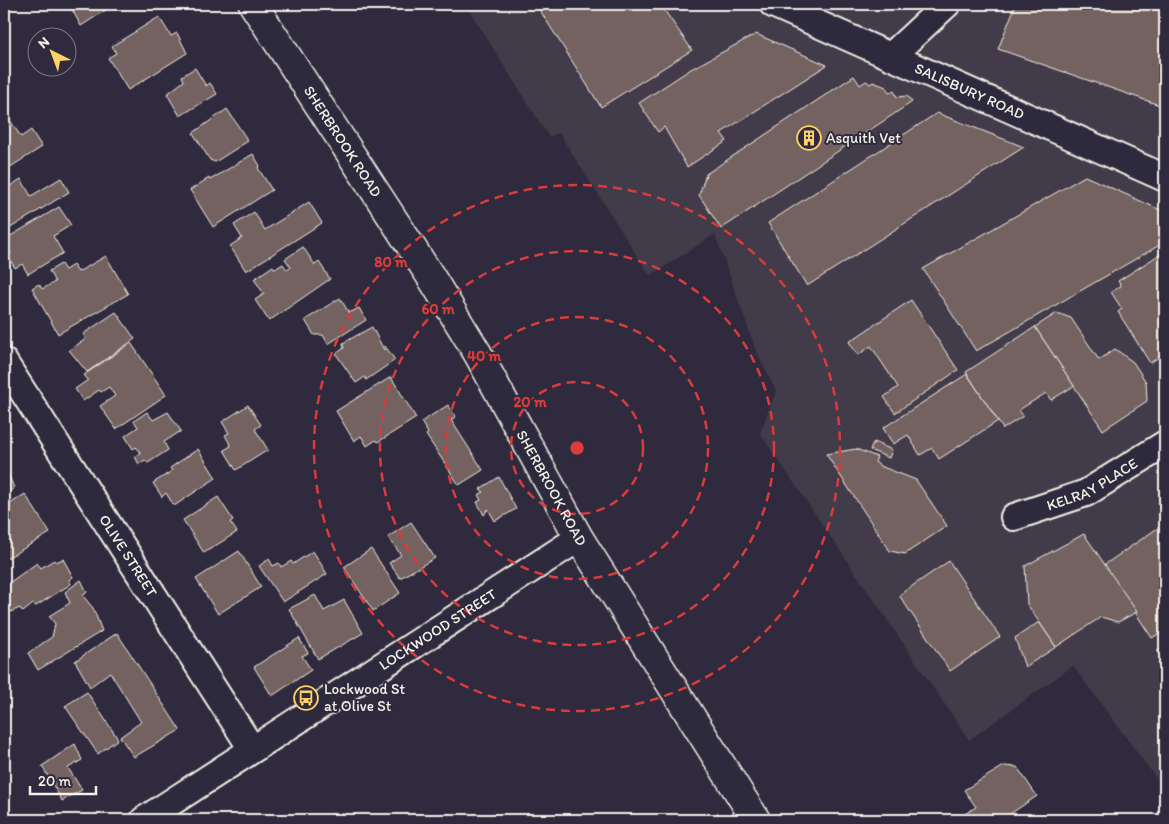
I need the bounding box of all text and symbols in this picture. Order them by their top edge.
north arrow [28,28,78,78]
text: N [34,33,53,52]
street label: SALISBURY ROAD [912,59,1027,123]
street label: SHERBROOK ROAD [300,82,385,200]
building icon: Asquith Vet [796,125,822,151]
place label: Asquith Vet [826,129,901,147]
text: 80 m [374,253,408,271]
text: 60 m [421,300,455,318]
text: 40 m [467,347,502,365]
text: 20 m [513,393,547,411]
street label: SHERBROOK ROAD [513,427,591,549]
centre of rings [568,439,586,457]
street label: KELRAY PLACE [1044,454,1141,514]
street label: OLIVE STREET [95,511,161,601]
street label: LOCKWOOD STREET [376,585,500,674]
place label: Lockwood St at Olive St [324,680,405,715]
bus stop icon: Lockwood St at Olive St [293,685,319,711]
scale bar [30,764,96,796]
text: 20 m [38,772,72,790]

